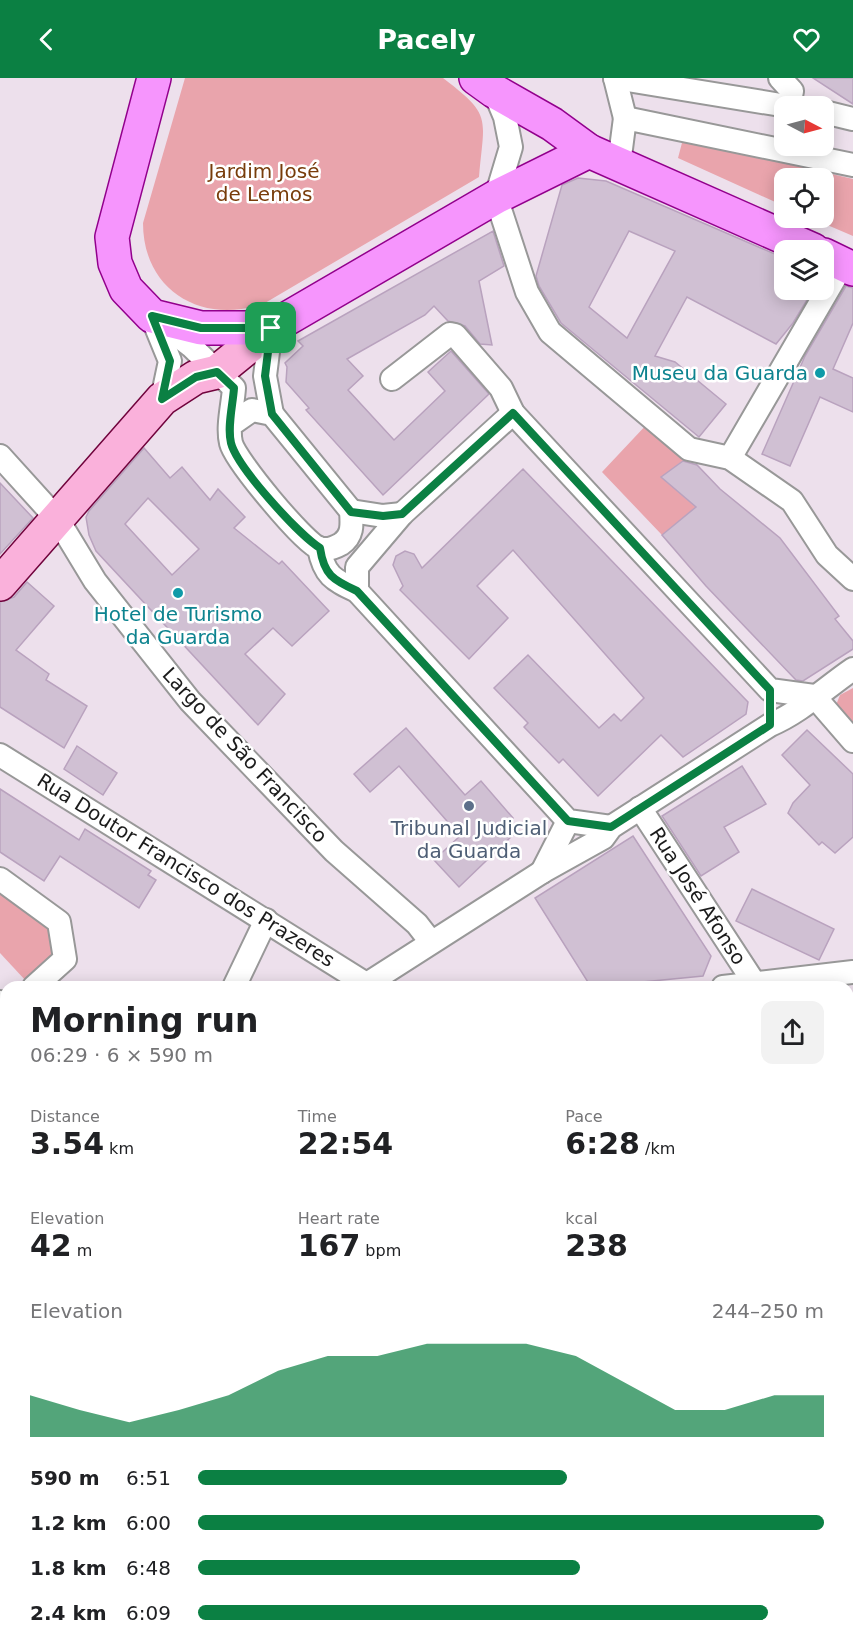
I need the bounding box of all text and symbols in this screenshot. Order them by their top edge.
icon: back [30,23,63,56]
icon: heart [790,23,823,56]
text: Pacely [377,24,476,55]
north arrow [774,96,834,156]
map controls [774,96,834,300]
park label: Jardim José de Lemos [207,159,319,206]
button: locate [774,168,834,228]
button: layers [774,240,834,300]
pin [245,302,296,353]
icon: arrive [254,311,287,344]
place label: Museu da Guarda [632,361,808,385]
marker: Museu da Guarda [813,366,827,380]
marker: Hotel de Turismo da Guarda [171,586,185,600]
place label: Hotel de Turismo da Guarda [94,602,262,649]
street label: Largo de São Francisco [157,662,333,848]
street label: Rua Doutor Francisco dos Prazeres [33,768,339,972]
marker: Tribunal Judicial da Guarda [462,799,476,813]
place label: Tribunal Judicial da Guarda [390,816,547,863]
street label: Rua José Afonso [645,823,751,969]
text: Morning run [30,1001,258,1040]
button: share [761,1001,824,1064]
text: 06:29 · 6 × 590 m [30,1043,213,1067]
text: Distance [30,1107,100,1126]
text: Time [298,1107,337,1126]
text: Pace [565,1107,603,1126]
text: 3.54 [30,1126,104,1161]
text: 22:54 [298,1126,393,1161]
text: 6:28 [565,1126,640,1161]
text: km [104,1139,134,1158]
text: /km [640,1139,675,1158]
text: Elevation [30,1209,104,1228]
text: Heart rate [298,1209,380,1228]
text: kcal [565,1209,598,1228]
text: 42 [30,1228,72,1263]
text: 167 [298,1228,360,1263]
text: 238 [565,1228,628,1263]
text: m [72,1241,92,1260]
text: bpm [360,1241,401,1260]
text: Elevation [30,1299,123,1323]
text: 244–250 m [712,1299,824,1323]
text: 590 m [30,1466,100,1490]
text: 6:51 [126,1466,171,1490]
text: 1.2 km [30,1511,107,1535]
text: 6:00 [126,1511,171,1535]
text: 1.8 km [30,1556,107,1580]
text: 6:48 [126,1556,171,1580]
text: 2.4 km [30,1601,107,1625]
text: 6:09 [126,1601,171,1625]

